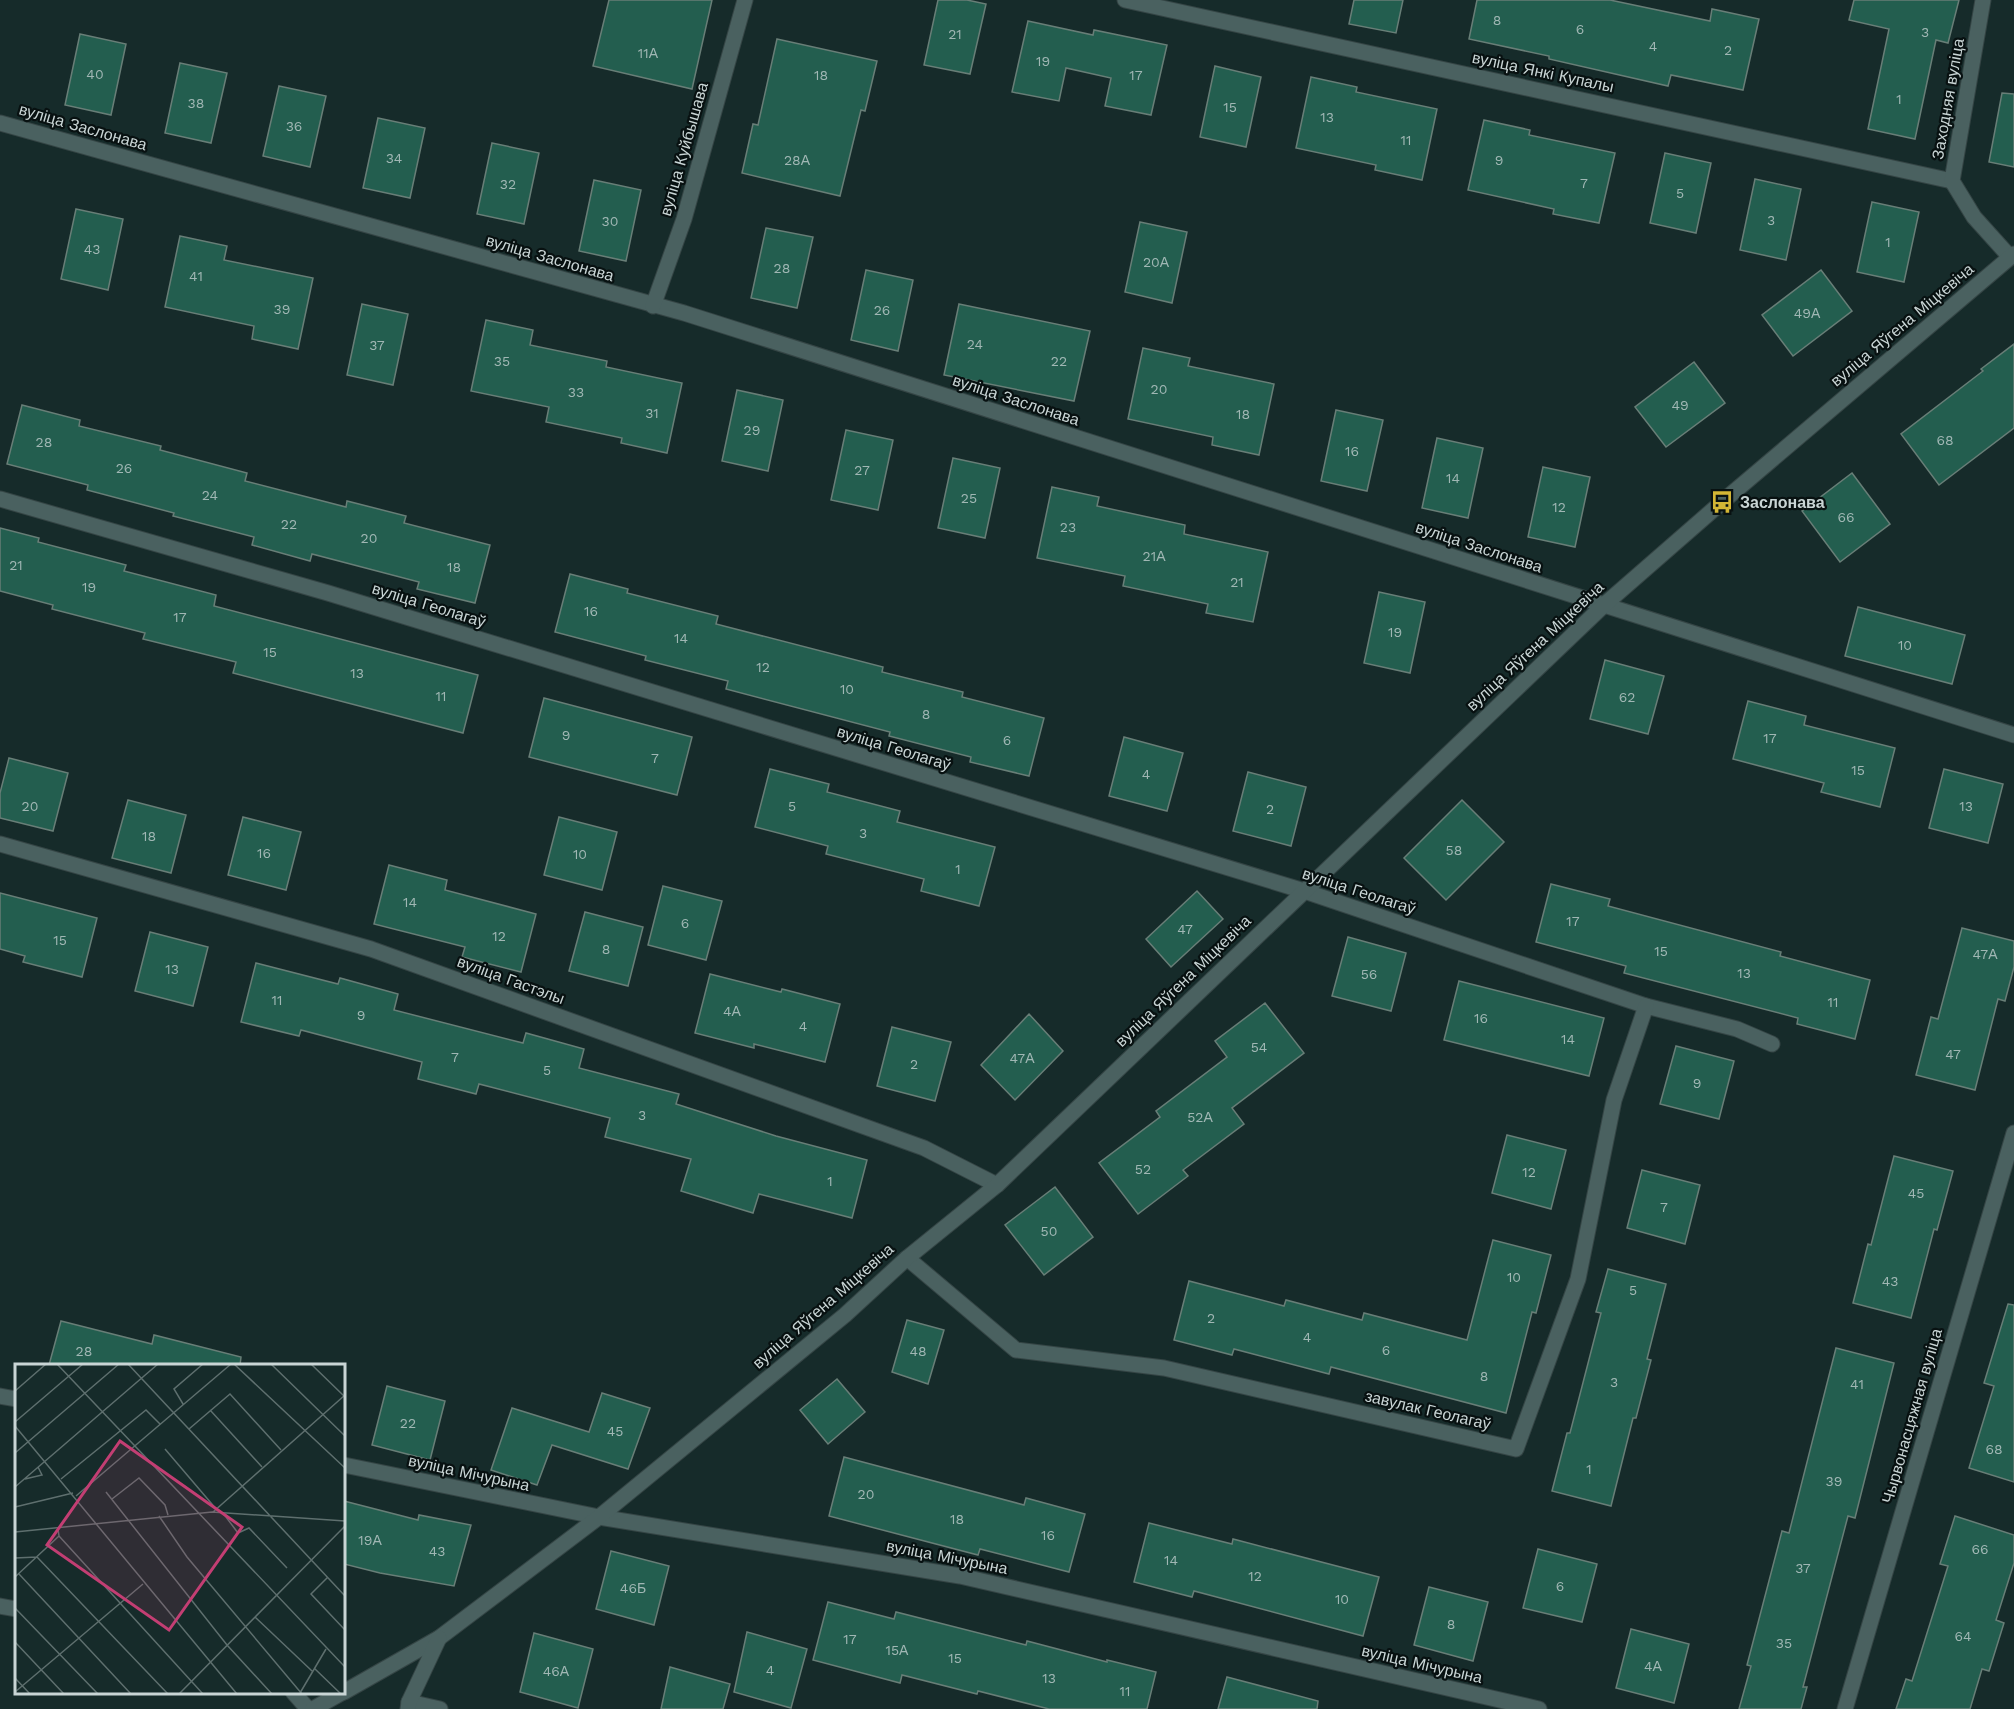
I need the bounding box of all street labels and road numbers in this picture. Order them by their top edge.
street label: Заходняя вуліца [1928,37,1968,161]
street label: вуліца Янкі Купалы [1470,48,1616,96]
street label: вуліца Куйбышава [656,80,712,218]
street label: вуліца Заслонава [17,100,149,154]
street label: вуліца Заслонава [484,231,616,285]
street label: вуліца Яўгена Міцкевіча [1827,260,1977,390]
street label: вуліца Заслонава [950,371,1082,429]
street label: вуліца Заслонава [1413,518,1545,576]
street label: вуліца Яўгена Міцкевіча [1462,577,1608,715]
street label: вуліца Геолагаў [370,579,488,631]
street label: вуліца Геолагаў [835,722,953,774]
street label: вуліца Геолагаў [1300,864,1418,918]
street label: вуліца Яўгена Міцкевіча [1111,911,1255,1051]
street label: вуліца Гастэлы [455,952,567,1008]
street label: вуліца Яўгена Міцкевіча [749,1239,898,1372]
street label: Чырвонасцяжная вуліца [1878,1326,1946,1506]
street label: завулак Геолагаў [1363,1386,1493,1434]
street label: вуліца Мічурына [407,1451,531,1495]
street label: вуліца Мічурына [885,1536,1009,1578]
street label: вуліца Мічурына [1360,1641,1484,1687]

